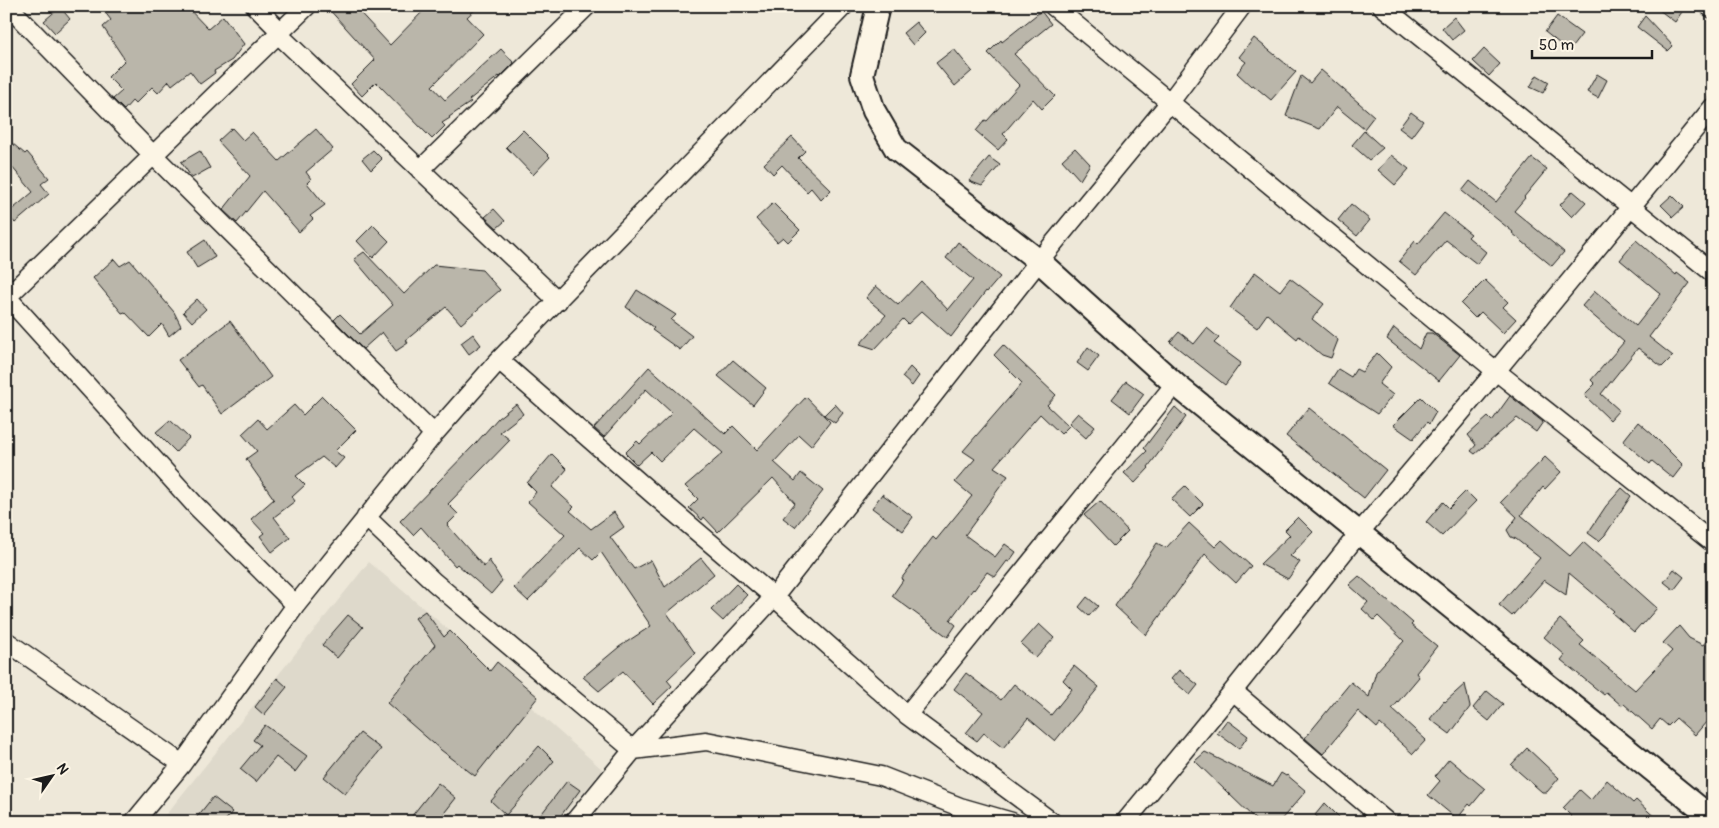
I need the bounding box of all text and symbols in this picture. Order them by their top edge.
scale bar [1532,28,1652,60]
text: 50 m [1539,36,1574,55]
north arrow [28,750,78,800]
text: N [53,760,72,778]

